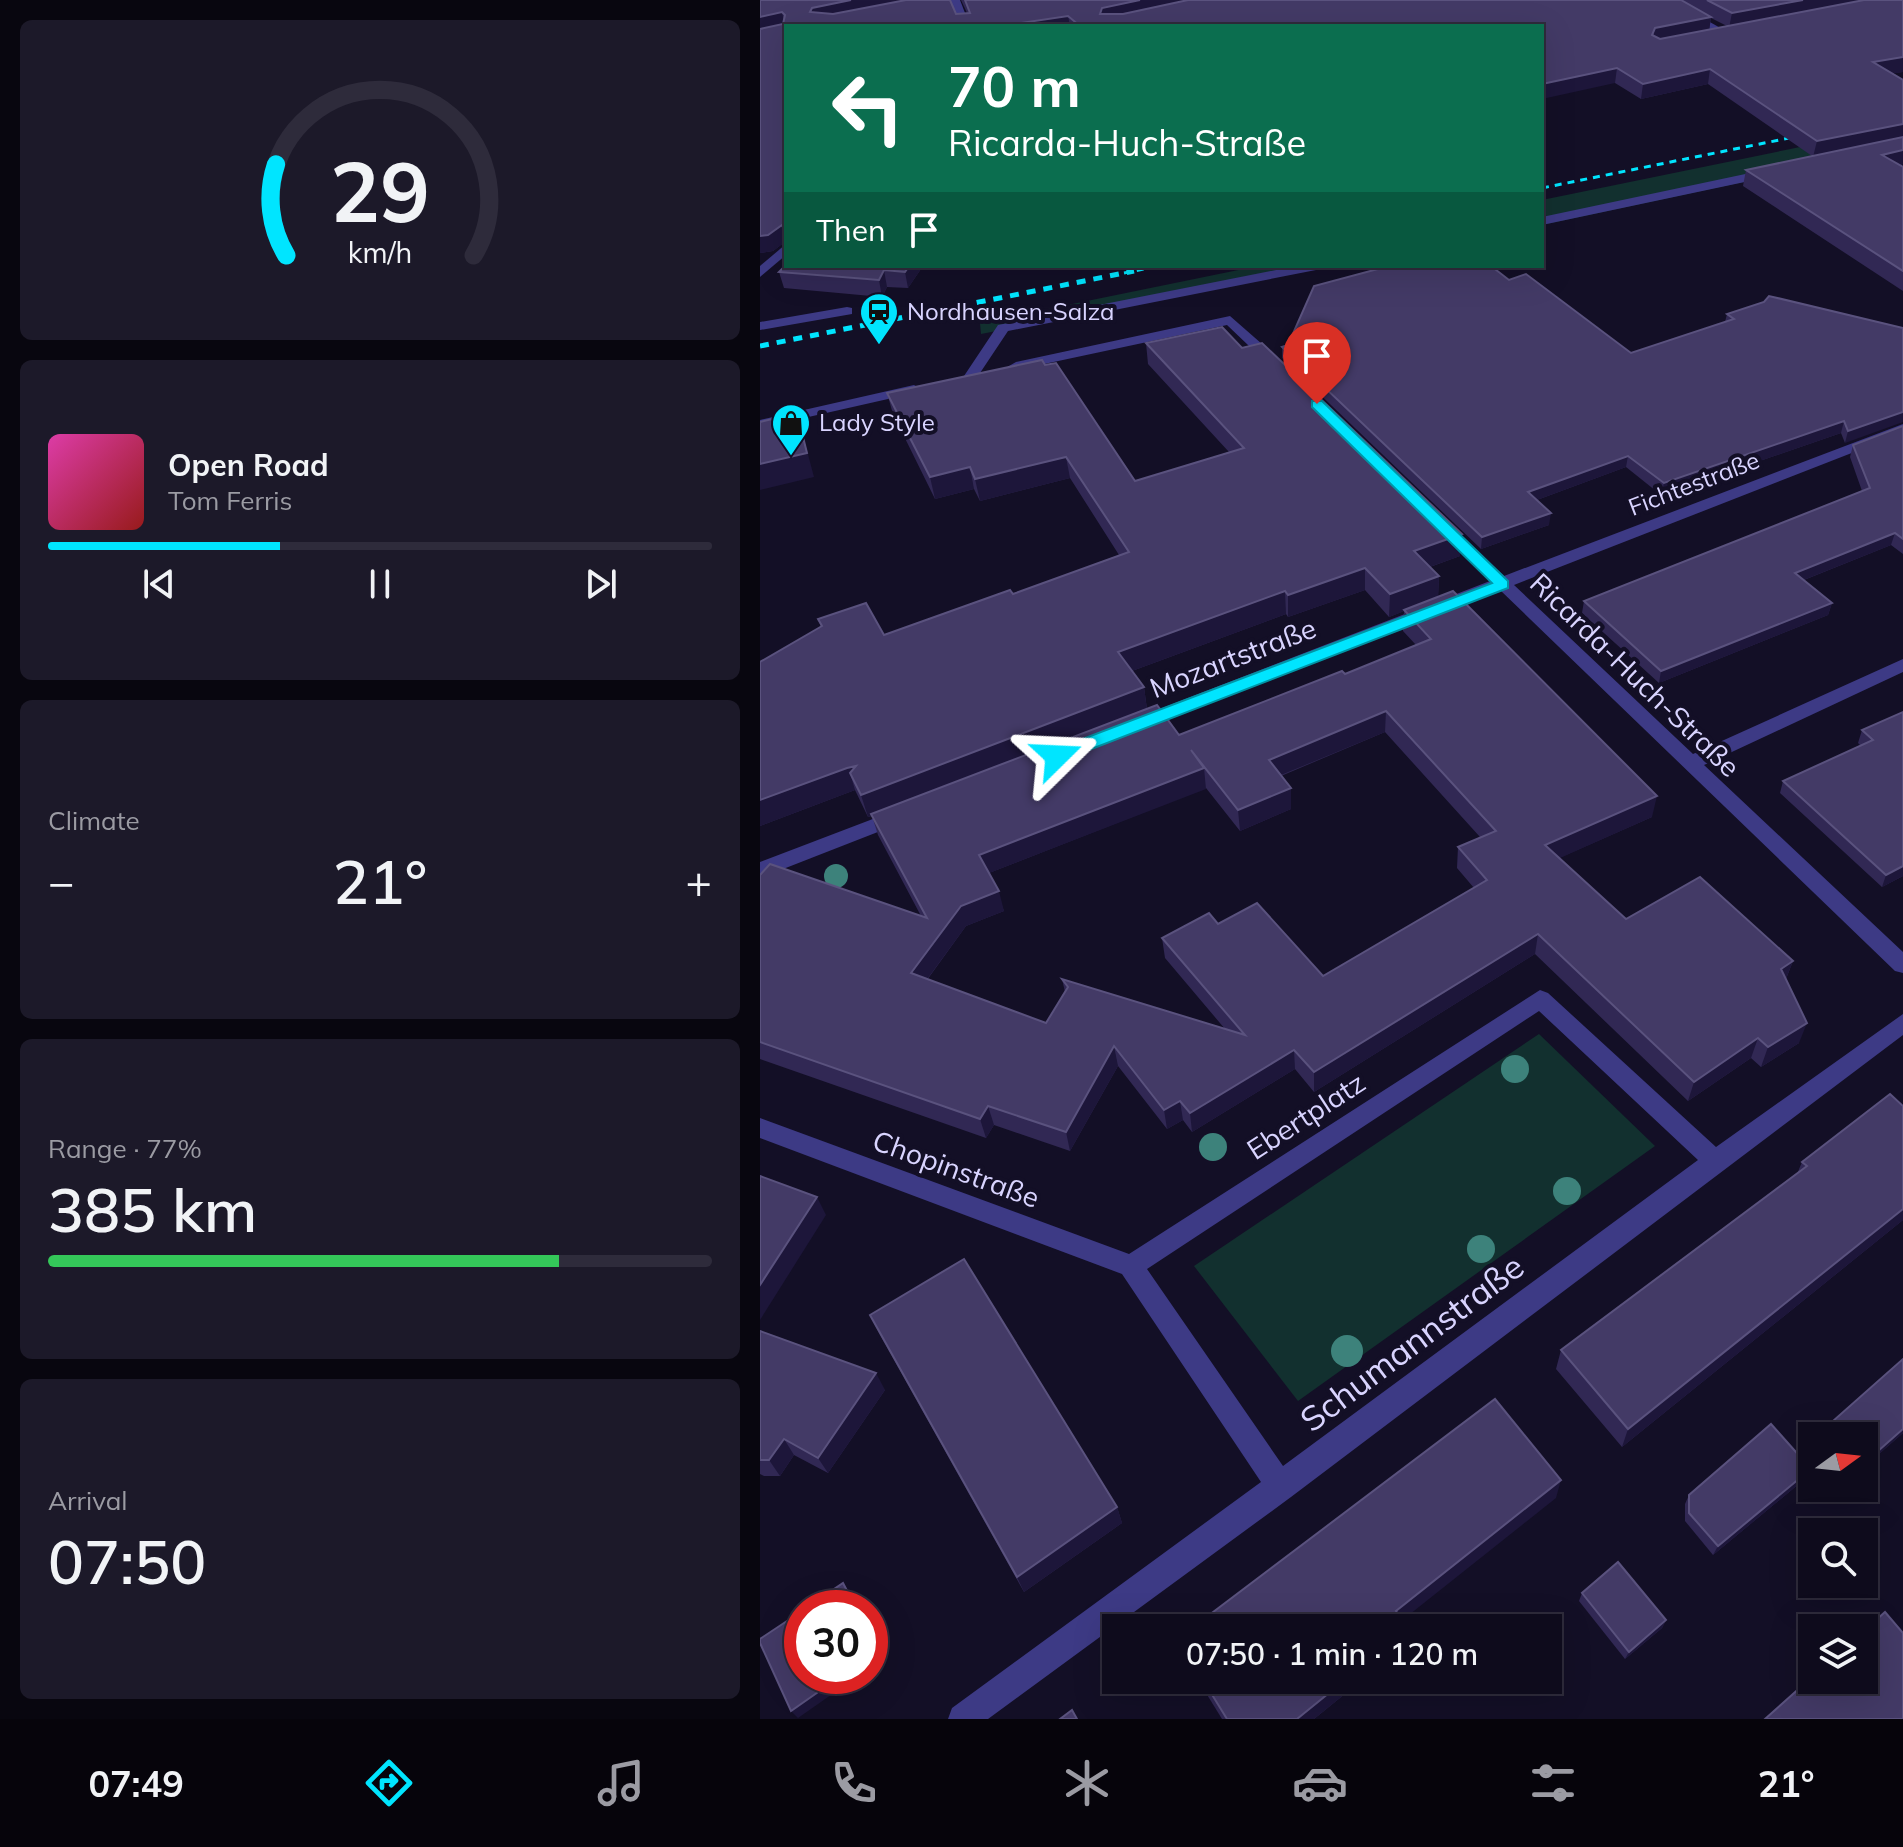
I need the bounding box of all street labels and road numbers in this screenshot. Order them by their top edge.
street label: Fichtestraße [1624,444,1763,522]
street label: Ricarda-Huch-Straße [1523,565,1748,784]
street label: Mozartstraße [1145,610,1321,705]
street label: Ebertplatz [1240,1064,1371,1167]
street label: Chopinstraße [868,1122,1044,1215]
street label: Schumannstraße [1291,1245,1532,1441]

